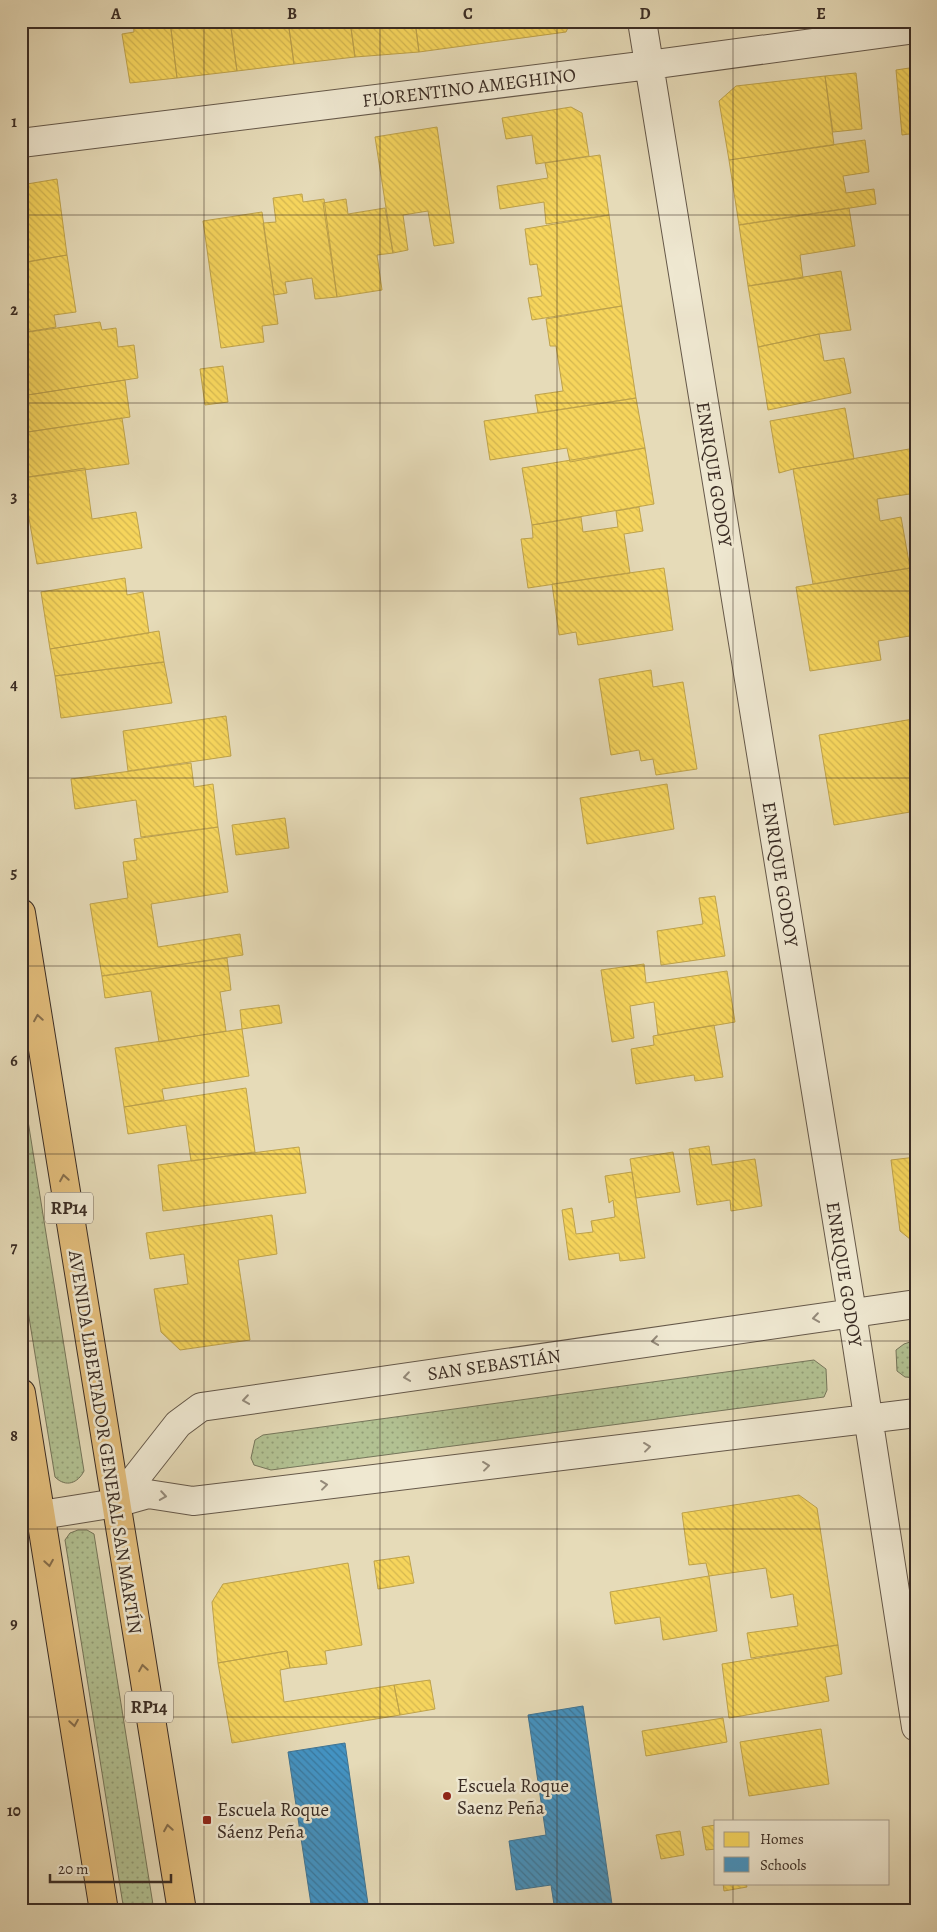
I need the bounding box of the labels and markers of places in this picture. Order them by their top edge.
place label: Escuela Roque Saenz Peña [457,1773,569,1821]
marker: Escuela Roque Saenz Peña [441,1790,453,1802]
place label: Escuela Roque Sáenz Peña [217,1797,329,1845]
marker: Escuela Roque Sáenz Peña [201,1814,213,1826]

